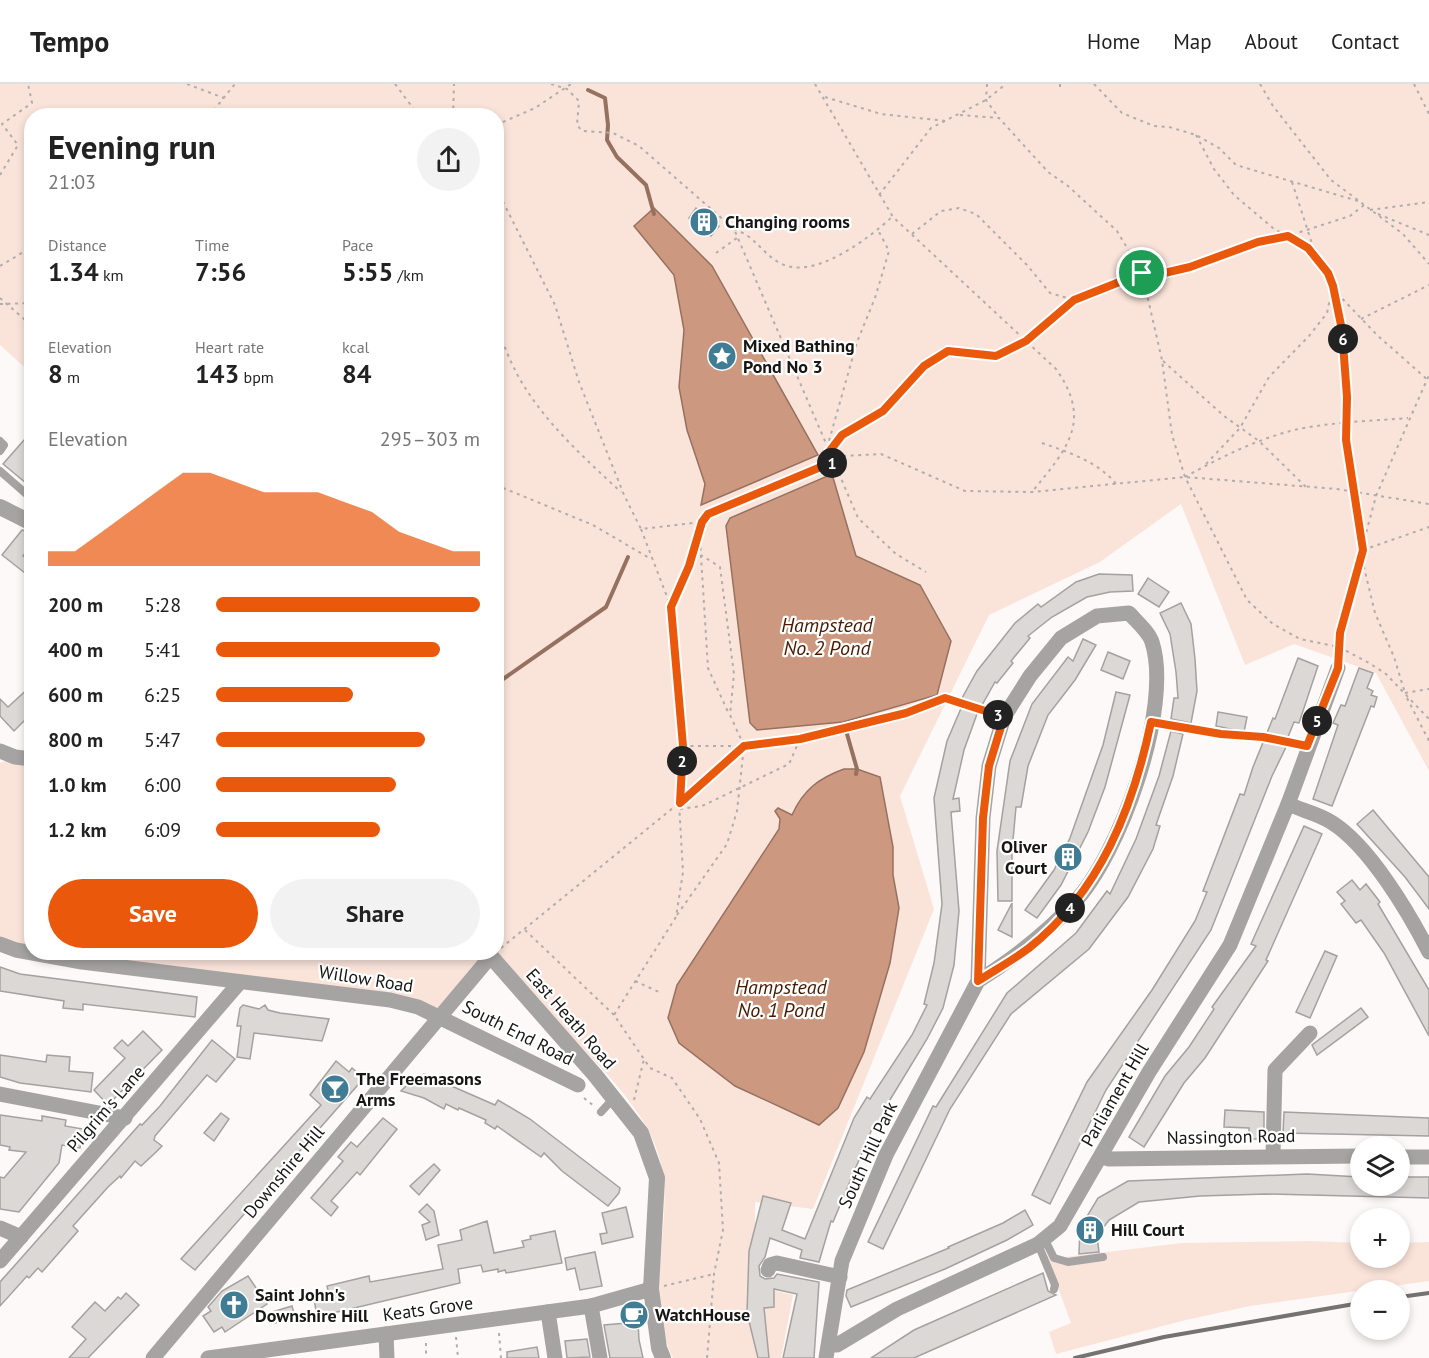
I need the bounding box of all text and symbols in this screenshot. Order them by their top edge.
text: Tempo [30,23,109,60]
text: Home [1087,28,1140,55]
text: Map [1173,28,1212,55]
text: About [1245,28,1298,55]
text: Contact [1331,28,1399,55]
text: Evening run [48,125,216,168]
button: share [417,128,480,191]
text: 21:03 [48,169,96,195]
building icon: Changing rooms [688,206,720,238]
place label: Changing rooms [725,210,850,233]
text: Distance [48,235,107,255]
text: Time [195,235,229,255]
text: Pace [342,235,373,255]
pin [1116,247,1167,298]
text: 1.34 [48,255,99,288]
text: 7:56 [195,255,246,288]
text: 5:55 [342,255,393,288]
icon: arrive [1125,256,1158,289]
text: km [99,265,124,285]
text: /km [393,265,424,285]
pin: 6 [1328,324,1358,354]
text: 6 [1338,329,1348,349]
place label: Mixed Bathing Pond No 3 [743,334,855,378]
text: Elevation [48,337,112,357]
text: Heart rate [195,337,264,357]
text: kcal [342,337,369,357]
place icon: Mixed Bathing Pond No 3 [706,340,738,372]
text: 8 [48,357,63,390]
text: 143 [195,357,239,390]
text: 84 [342,357,371,390]
text: m [63,367,80,387]
text: bpm [239,367,274,387]
text: Elevation [48,426,128,452]
text: 295–303 m [380,426,480,452]
pin: 1 [817,448,847,478]
text: 1 [827,453,837,473]
text: 200 m [48,592,103,618]
text: 5:28 [144,592,181,618]
water label: Hampstead No. 2 Pond [781,612,873,661]
text: 400 m [48,637,103,663]
text: 5:41 [144,637,181,663]
text: 600 m [48,682,103,708]
text: 6:25 [144,682,181,708]
pin: 3 [983,700,1013,730]
text: 3 [993,705,1003,725]
pin: 5 [1302,706,1332,736]
text: 5 [1312,711,1322,731]
text: 800 m [48,727,103,753]
text: 5:47 [144,727,181,753]
pin: 2 [667,746,697,776]
text: 2 [677,751,687,771]
text: 1.0 km [48,772,107,798]
text: 6:00 [144,772,181,798]
text: 1.2 km [48,817,107,843]
text: 6:09 [144,817,181,843]
place label: Oliver Court [1001,835,1048,879]
building icon: Oliver Court [1052,841,1084,873]
button: Save [48,879,258,948]
button: Share [270,879,480,948]
pin: 4 [1055,893,1085,923]
text: 4 [1065,898,1075,918]
street label: Willow Road [317,960,415,997]
street label: East Heath Road [521,964,621,1074]
water label: Hampstead No. 1 Pond [735,974,827,1023]
street label: South End Road [459,995,578,1070]
street label: Parliament Hill [1076,1038,1154,1150]
street label: Pilgrim's Lane [62,1061,150,1157]
place label: The Freemasons Arms [356,1067,482,1111]
bar icon: The Freemasons Arms [319,1073,351,1105]
street label: South Hill Park [833,1097,902,1212]
street label: Downshire Hill [238,1120,330,1223]
street label: Nassington Road [1166,1124,1296,1149]
map controls [1350,1136,1410,1340]
button: layers [1350,1136,1410,1196]
button: + [1350,1208,1410,1268]
building icon: Hill Court [1074,1214,1106,1246]
place label: Hill Court [1111,1218,1185,1241]
button: − [1350,1280,1410,1340]
place label: Saint John's Downshire Hill [255,1283,369,1327]
church icon: Saint John's Downshire Hill [218,1289,250,1321]
street label: Keats Grove [381,1291,475,1326]
cafe icon: WatchHouse [618,1299,650,1331]
place label: WatchHouse [655,1303,750,1326]

